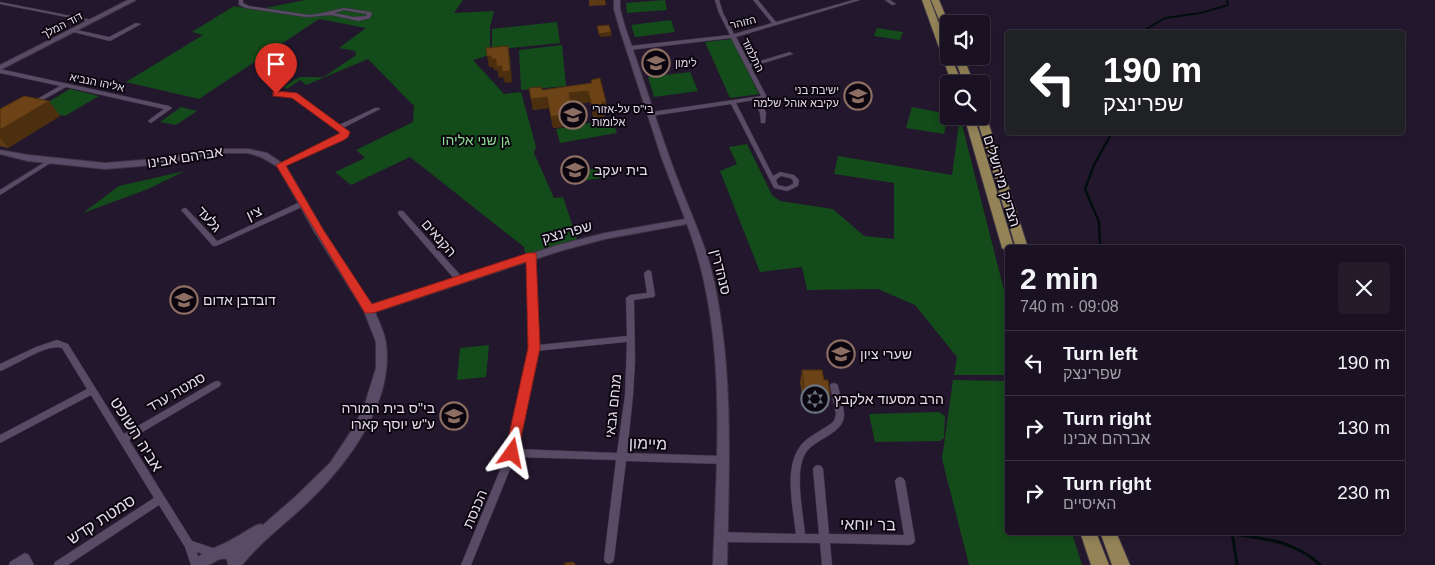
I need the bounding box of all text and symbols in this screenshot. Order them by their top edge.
street label: דוד המלך [40,10,84,40]
street label: הזוהר [729,13,757,31]
map controls [940,15,990,125]
button: sound [940,15,990,65]
street label: התלמוד [739,36,767,74]
pin [255,43,297,94]
school or university icon: לימון [641,48,671,78]
icon: arrive [262,50,290,78]
icon: left [1020,50,1085,115]
text: 190 m [1103,50,1202,89]
place label: לימון [675,57,697,69]
street label: אליהו הנביא [69,70,126,94]
button: search [940,75,990,125]
school or university icon: ישיבת בני עקיבא אוהל שלמה [843,81,873,111]
place label: ישיבת בני עקיבא אוהל שלמה [753,84,839,109]
text: שפרינצק [1103,91,1183,116]
school or university icon: בי"ס על-אזורי אלומות [558,100,588,130]
place label: בי"ס על-אזורי אלומות [592,103,654,128]
park label: גן שני אליהו [442,132,510,148]
street label: הצדיק מירושלים [980,133,1024,229]
street label: אברהם אבינו [146,143,224,171]
school or university icon: בית יעקב [560,155,590,185]
place label: בית יעקב [594,162,648,178]
street label: צין [244,202,264,223]
street label: גלעד [193,203,225,235]
street label: הקנאים [418,216,460,260]
street label: שפרינצק [540,218,594,246]
street label: סנהדרין [708,248,734,296]
text: 2 min [1020,262,1098,295]
button: close [1338,262,1390,314]
school or university icon: דובדבן אדום [169,285,199,315]
place label: דובדבן אדום [203,292,276,308]
text: 740 m · 09:08 [1020,298,1119,315]
school or university icon: שערי ציון [826,339,856,369]
text: Turn left [1063,343,1138,364]
place label: שערי ציון [860,346,912,362]
icon: left [1020,349,1048,377]
text: 190 m [1337,352,1390,373]
text: שפרינצק [1063,365,1122,382]
street label: סמטת ערד [144,369,208,415]
street label: מנחם גבאי [602,373,624,439]
synagogue icon: הרב מסעוד אלקבץ [800,384,830,414]
place label: הרב מסעוד אלקבץ [834,391,944,407]
street label: אביה השופט [107,394,166,474]
place label: בי"ס בית המורה ע"ש יוסף קארו [342,400,435,432]
school or university icon: בי"ס בית המורה ע"ש יוסף קארו [439,401,469,431]
text: Turn right [1063,408,1151,429]
icon: right [1020,414,1048,442]
text: 130 m [1337,417,1390,438]
position arrow [485,426,537,478]
text: אברהם אבינו [1063,430,1150,447]
street label: מיימון [629,434,667,453]
text: Turn right [1063,473,1151,494]
icon: right [1020,479,1048,507]
text: 230 m [1337,482,1390,503]
street label: הכנסת [460,487,490,531]
street label: סמטת קדש [64,491,138,548]
text: האיסיים [1063,495,1116,512]
street label: בר יוחאי [840,516,896,533]

